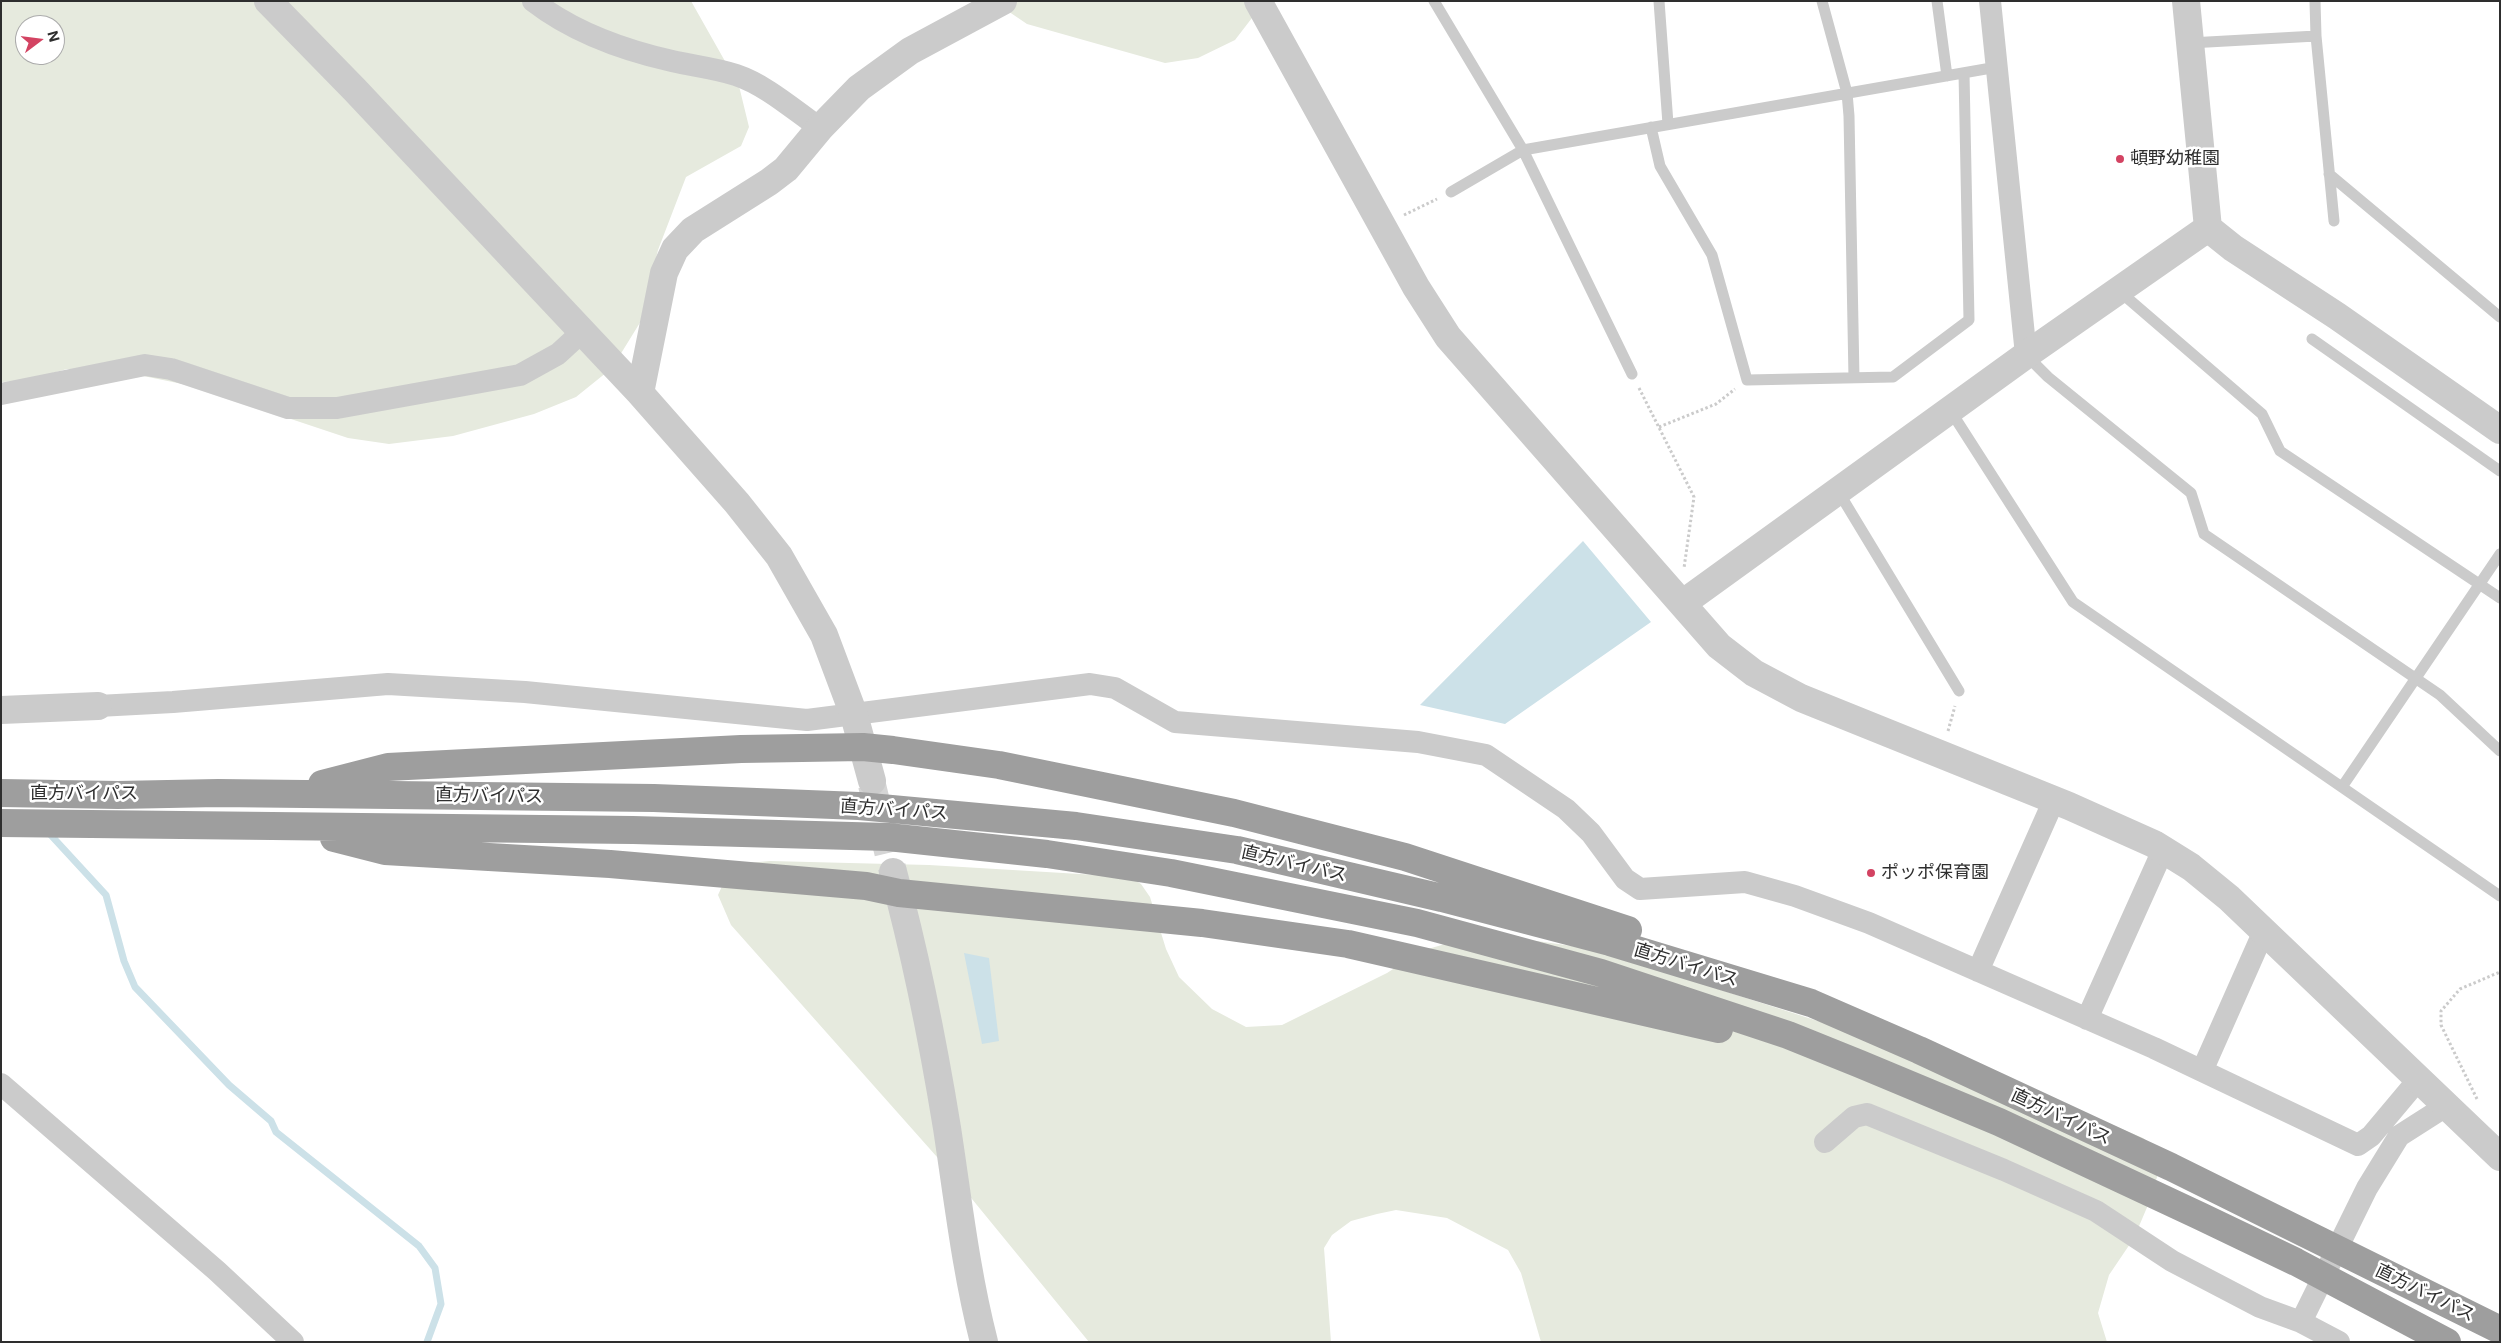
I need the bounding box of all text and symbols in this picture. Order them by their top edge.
north arrow [15,15,65,65]
text: N [44,29,64,44]
place label: 頓野幼稚園 [2130,148,2220,170]
marker: 頓野幼稚園 [2114,153,2126,165]
street label: 直方バイパス [30,783,138,805]
street label: 直方バイパス [435,784,543,808]
street label: 直方バイパス [839,795,949,825]
street label: 直方バイパス [1239,841,1349,887]
place label: ポッポ保育園 [1881,862,1989,884]
marker: ポッポ保育園 [1865,867,1877,879]
street label: 直方バイパス [1631,939,1741,991]
street label: 直方バイパス [2007,1084,2115,1150]
street label: 直方バイパス [2372,1260,2478,1326]

